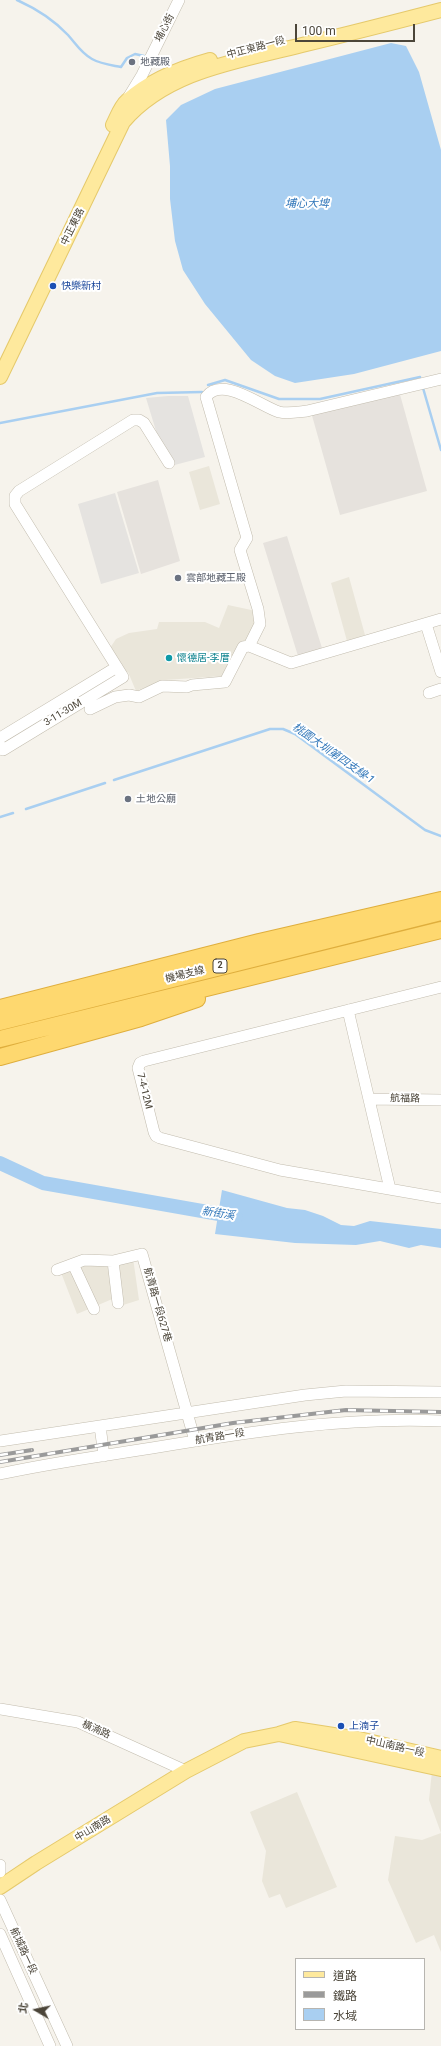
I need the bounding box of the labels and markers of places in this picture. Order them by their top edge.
place label: 地藏殿 [140,56,170,68]
marker: 地藏殿 [127,57,137,67]
place label: 快樂新村 [61,280,101,292]
marker: 快樂新村 [48,281,58,291]
place label: 雲部地藏王殿 [186,572,246,584]
marker: 雲部地藏王殿 [173,573,183,583]
place label: 懷德居-李厝 [177,652,230,664]
marker: 懷德居-李厝 [164,653,174,663]
place label: 土地公廟 [136,793,176,805]
marker: 土地公廟 [123,794,133,804]
place label: 上湳子 [349,1720,379,1732]
marker: 上湳子 [336,1721,346,1731]

